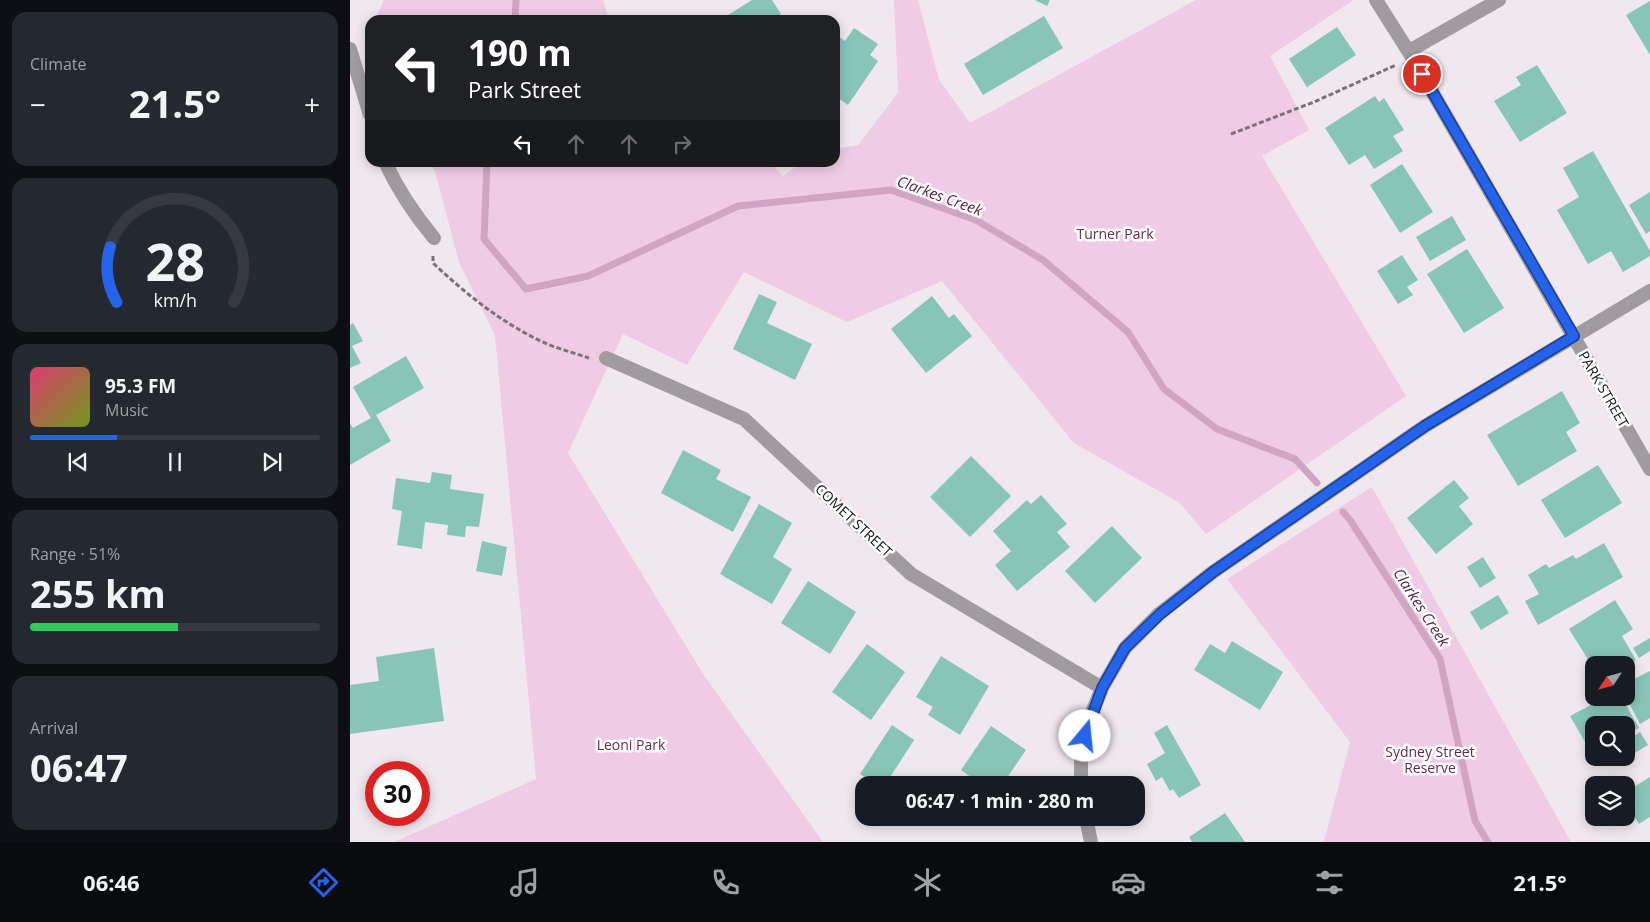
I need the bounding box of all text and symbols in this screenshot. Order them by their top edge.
text: 190 m [468,29,572,76]
icon: left [385,35,450,100]
text: Climate [30,53,87,75]
pin [1401,53,1443,95]
icon: arrive [1408,60,1436,88]
text: Park Street [468,74,581,104]
text: 21.5° [129,77,221,129]
text: − [30,85,46,123]
text: + [304,85,320,123]
icon: left [509,130,537,158]
icon: ahead [562,130,590,158]
icon: ahead [615,130,643,158]
icon: right [668,130,696,158]
water label: Clarkes Creek [895,170,986,220]
park label: Turner Park [1076,224,1154,243]
text: 28 [145,225,205,296]
text: km/h [153,288,197,312]
street label: PARK STREET [1574,347,1634,431]
text: 95.3 FM [105,373,176,399]
text: Music [105,399,149,421]
icon: previous [64,448,92,476]
icon: pause [161,448,189,476]
icon: next [258,448,286,476]
street label: COMET STREET [811,479,897,561]
text: Range · 51% [30,543,120,565]
water label: Clarkes Creek [1389,564,1455,650]
text: 255 km [30,567,166,619]
north arrow [1585,656,1635,706]
map controls [1585,656,1635,826]
position arrow [1058,709,1110,761]
button: search [1585,716,1635,766]
text: Arrival [30,717,78,739]
park label: Leoni Park [597,735,666,754]
text: 06:47 [30,741,128,793]
park label: Sydney Street Reserve [1385,742,1475,777]
speed limit sign: 30 [365,761,430,826]
button: layers [1585,776,1635,826]
text: 06:47 · 1 min · 280 m [906,788,1094,814]
icon: directions [306,865,341,900]
icon: music [507,865,542,900]
icon: phone [708,865,743,900]
icon: climate [910,865,945,900]
icon: car [1111,865,1146,900]
icon: filters [1312,865,1347,900]
text: 06:46 [83,867,140,897]
text: 21.5° [1513,867,1567,897]

